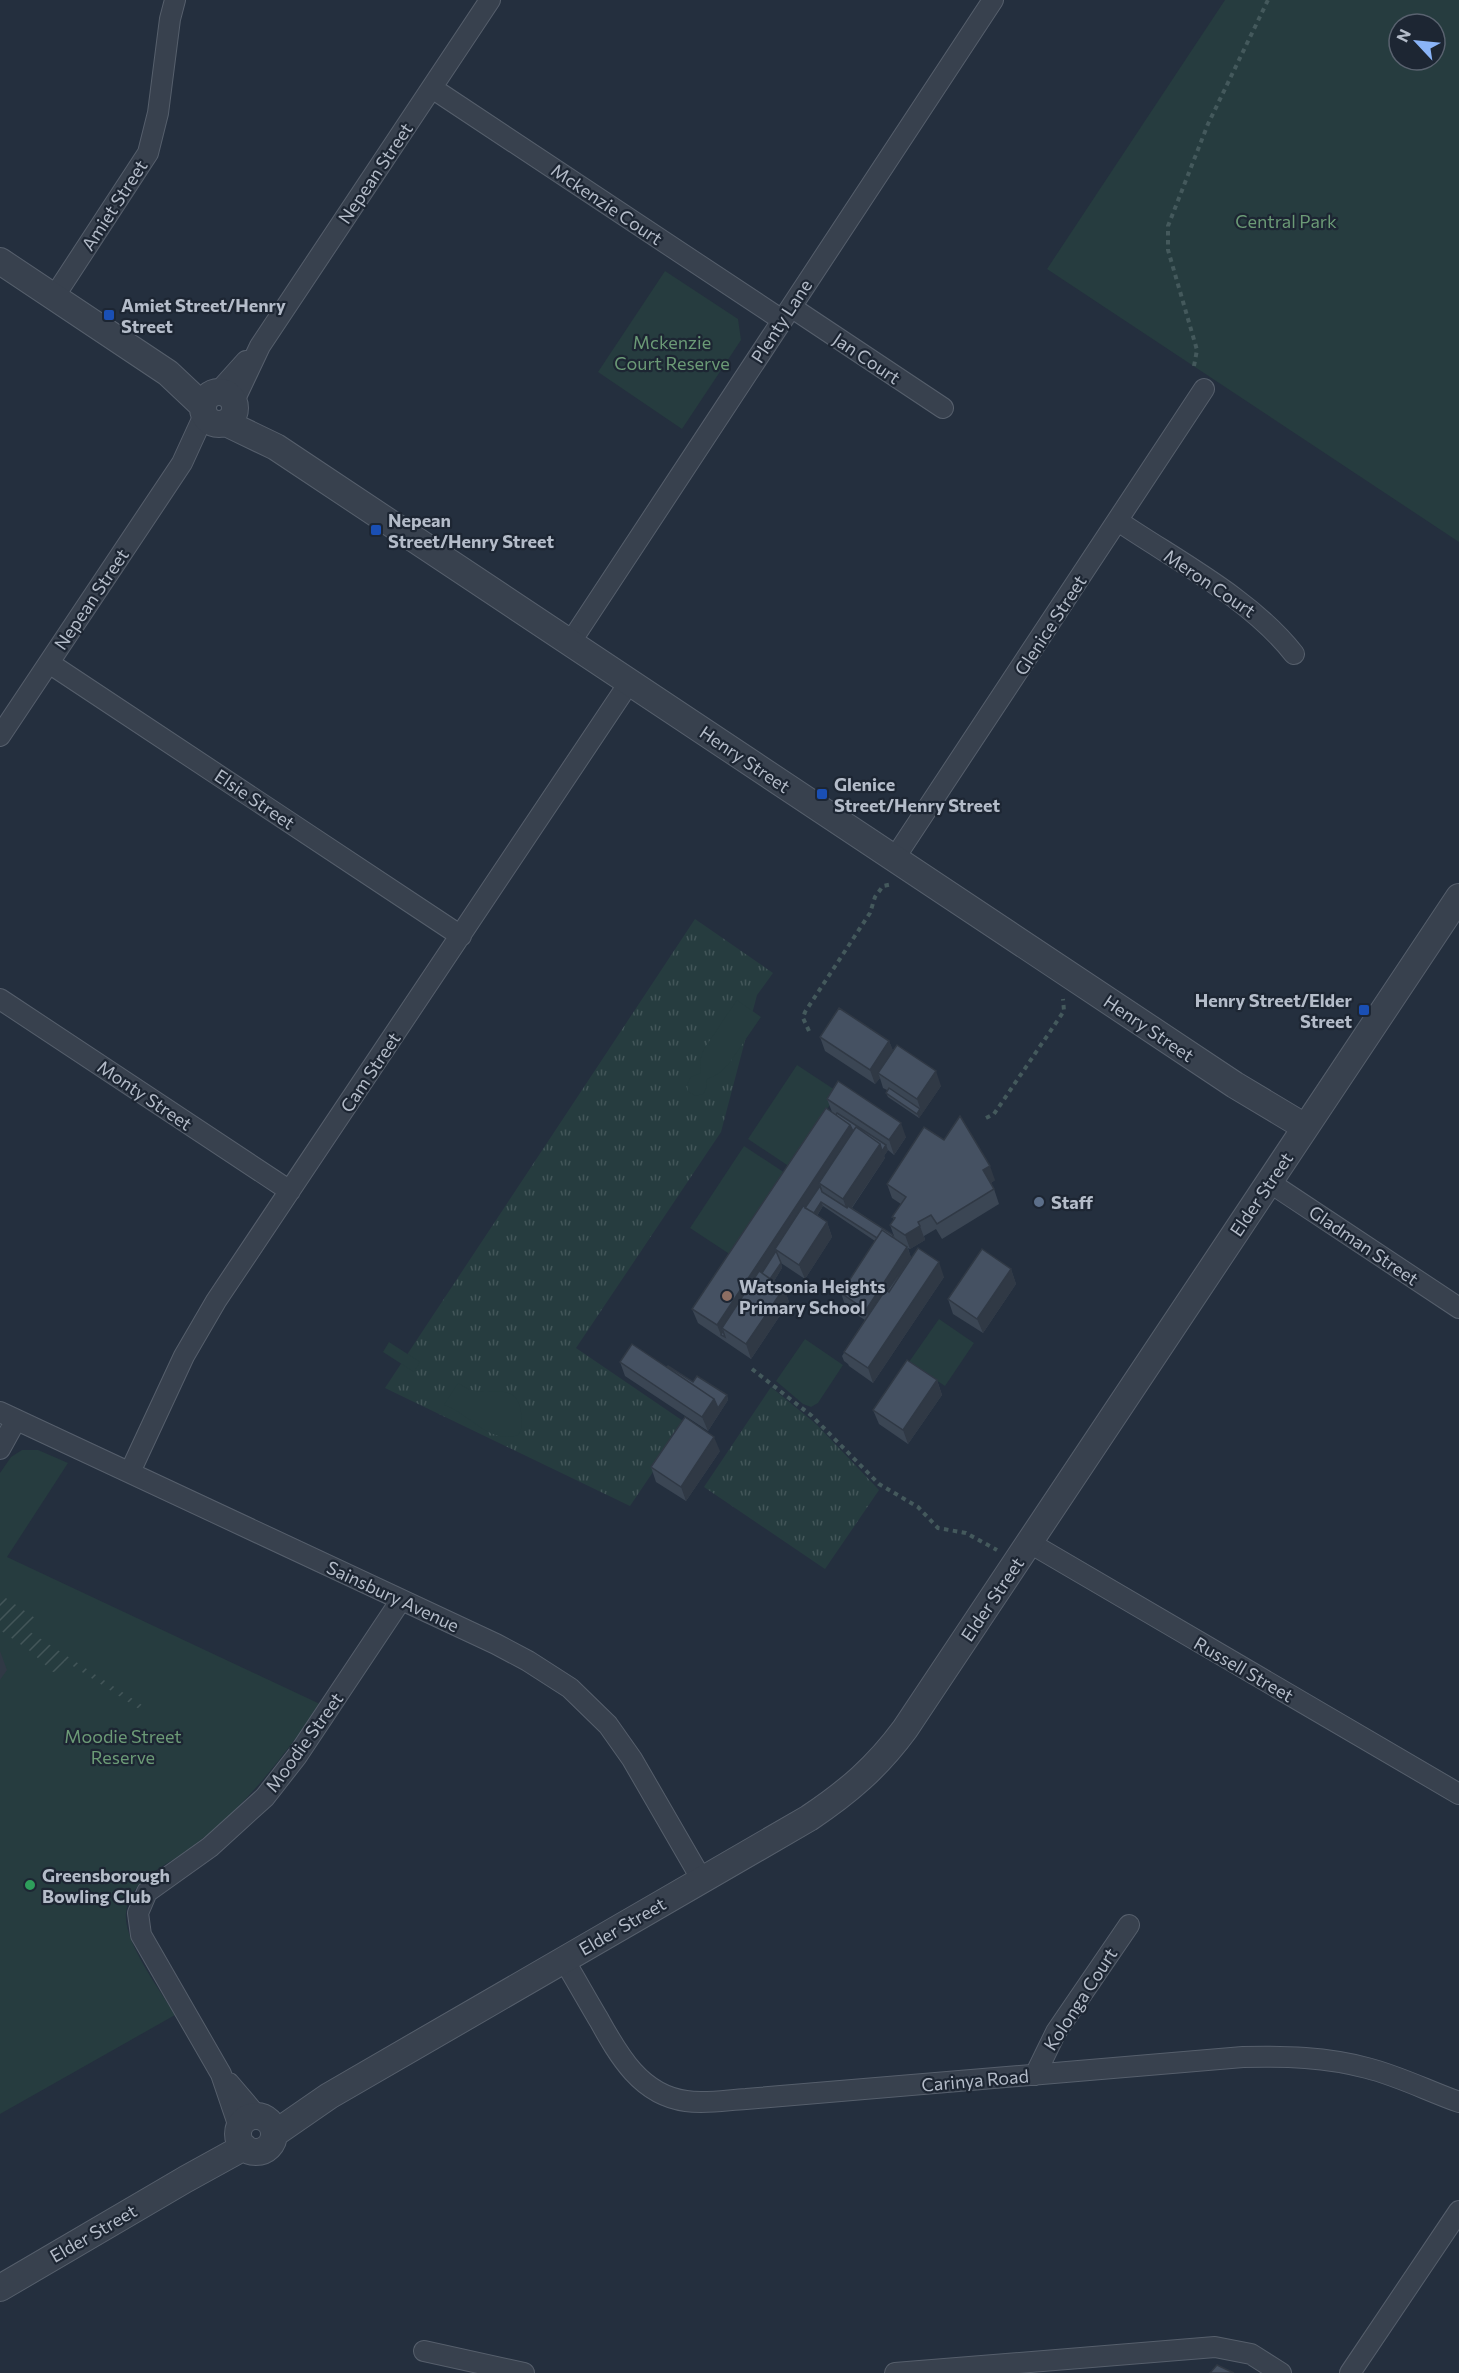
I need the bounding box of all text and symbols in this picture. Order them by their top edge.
north arrow [1387,12,1447,72]
text: N [1392,26,1414,45]
street label: Nepean Street [333,118,417,228]
street label: Amiet Street [77,155,151,255]
street label: Mckenzie Court [547,159,667,249]
park label: Central Park [1235,210,1337,232]
street label: Plenty Lane [746,275,816,367]
place label: Amiet Street/Henry Street [121,294,286,337]
marker: Amiet Street/Henry Street [102,308,116,322]
street label: Jan Court [829,328,905,388]
park label: Mckenzie Court Reserve [614,331,730,374]
place label: Nepean Street/Henry Street [388,509,555,552]
marker: Nepean Street/Henry Street [369,523,383,537]
street label: Nepean Street [49,544,133,654]
street label: Meron Court [1160,544,1260,622]
street label: Glenice Street [1009,571,1091,679]
street label: Henry Street [696,721,794,797]
street label: Elsie Street [211,764,299,834]
place label: Glenice Street/Henry Street [834,773,1001,816]
marker: Glenice Street/Henry Street [815,787,829,801]
place label: Henry Street/Elder Street [1195,989,1353,1032]
street label: Henry Street [1100,990,1198,1066]
marker: Henry Street/Elder Street [1357,1003,1371,1017]
street label: Cam Street [335,1028,405,1116]
street label: Monty Street [94,1055,196,1135]
street label: Elder Street [1225,1148,1297,1240]
place label: Staff [1051,1191,1094,1213]
marker: Staff [1032,1195,1046,1209]
street label: Gladman Street [1305,1200,1423,1290]
place label: Watsonia Heights Primary School [739,1275,886,1318]
marker: Watsonia Heights Primary School [720,1289,734,1303]
street label: Elder Street [956,1553,1028,1645]
street label: Sainsbury Avenue [323,1556,463,1636]
street label: Russell Street [1190,1632,1298,1706]
street label: Moodie Street [261,1688,347,1796]
park label: Moodie Street Reserve [64,1725,182,1768]
place label: Greensborough Bowling Club [42,1864,170,1907]
marker: Greensborough Bowling Club [23,1878,37,1892]
street label: Elder Street [575,1892,669,1960]
street label: Kolonga Court [1039,1944,1121,2054]
street label: Carinya Road [920,2064,1030,2096]
street label: Elder Street [46,2199,140,2267]

